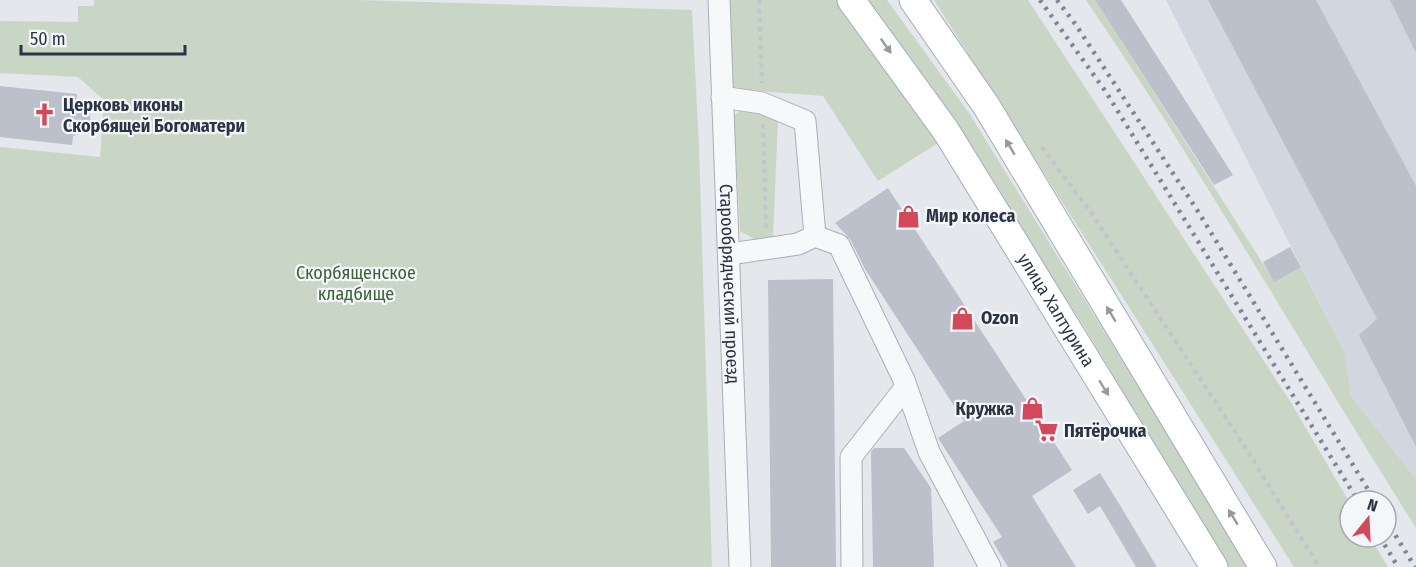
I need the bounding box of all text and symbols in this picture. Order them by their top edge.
scale bar [21,18,184,56]
text: 50 m [30,28,66,50]
one-way arrow [880,38,892,54]
place label: Церковь иконы Скорбящей Богоматери [63,94,245,137]
church icon: Церковь иконы Скорбящей Богоматери [32,102,58,128]
one-way arrow [1005,139,1016,155]
street label: Старообрядческий проезд [715,183,744,384]
shop icon: Мир колеса [895,203,921,229]
place label: Мир колеса [926,205,1015,227]
street label: улица Халтурина [1013,249,1099,371]
park label: Скорбященское кладбище [296,262,416,305]
shop icon: Ozon [950,305,976,331]
one-way arrow [1105,306,1116,322]
place label: Ozon [981,307,1019,329]
one-way arrow [1098,380,1109,396]
shop icon: Кружка [1019,396,1045,422]
place label: Кружка [956,398,1014,420]
supermarket icon: Пятёрочка [1033,418,1059,444]
place label: Пятёрочка [1064,420,1146,442]
north arrow [1338,489,1398,549]
text: N [1365,495,1380,516]
one-way arrow [1228,508,1238,525]

